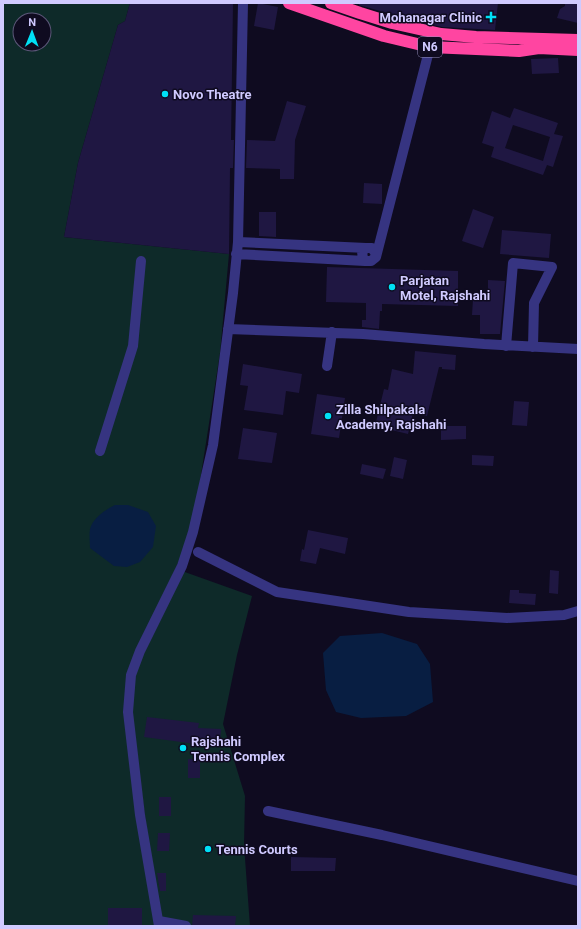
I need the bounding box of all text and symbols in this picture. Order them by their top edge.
place label: Mohanagar Clinic [380,10,482,25]
marker: Mohanagar Clinic [485,11,497,23]
north arrow [12,12,52,52]
text: N [28,16,36,29]
road number: N6 [418,37,442,57]
place label: Novo Theatre [173,87,252,102]
marker: Novo Theatre [160,89,170,99]
place label: Parjatan Motel, Rajshahi [400,273,490,303]
marker: Parjatan Motel, Rajshahi [387,282,397,292]
place label: Zilla Shilpakala Academy, Rajshahi [336,402,446,432]
marker: Zilla Shilpakala Academy, Rajshahi [323,411,333,421]
place label: Rajshahi Tennis Complex [191,734,285,764]
marker: Rajshahi Tennis Complex [178,743,188,753]
place label: Tennis Courts [216,842,298,857]
marker: Tennis Courts [203,844,213,854]

